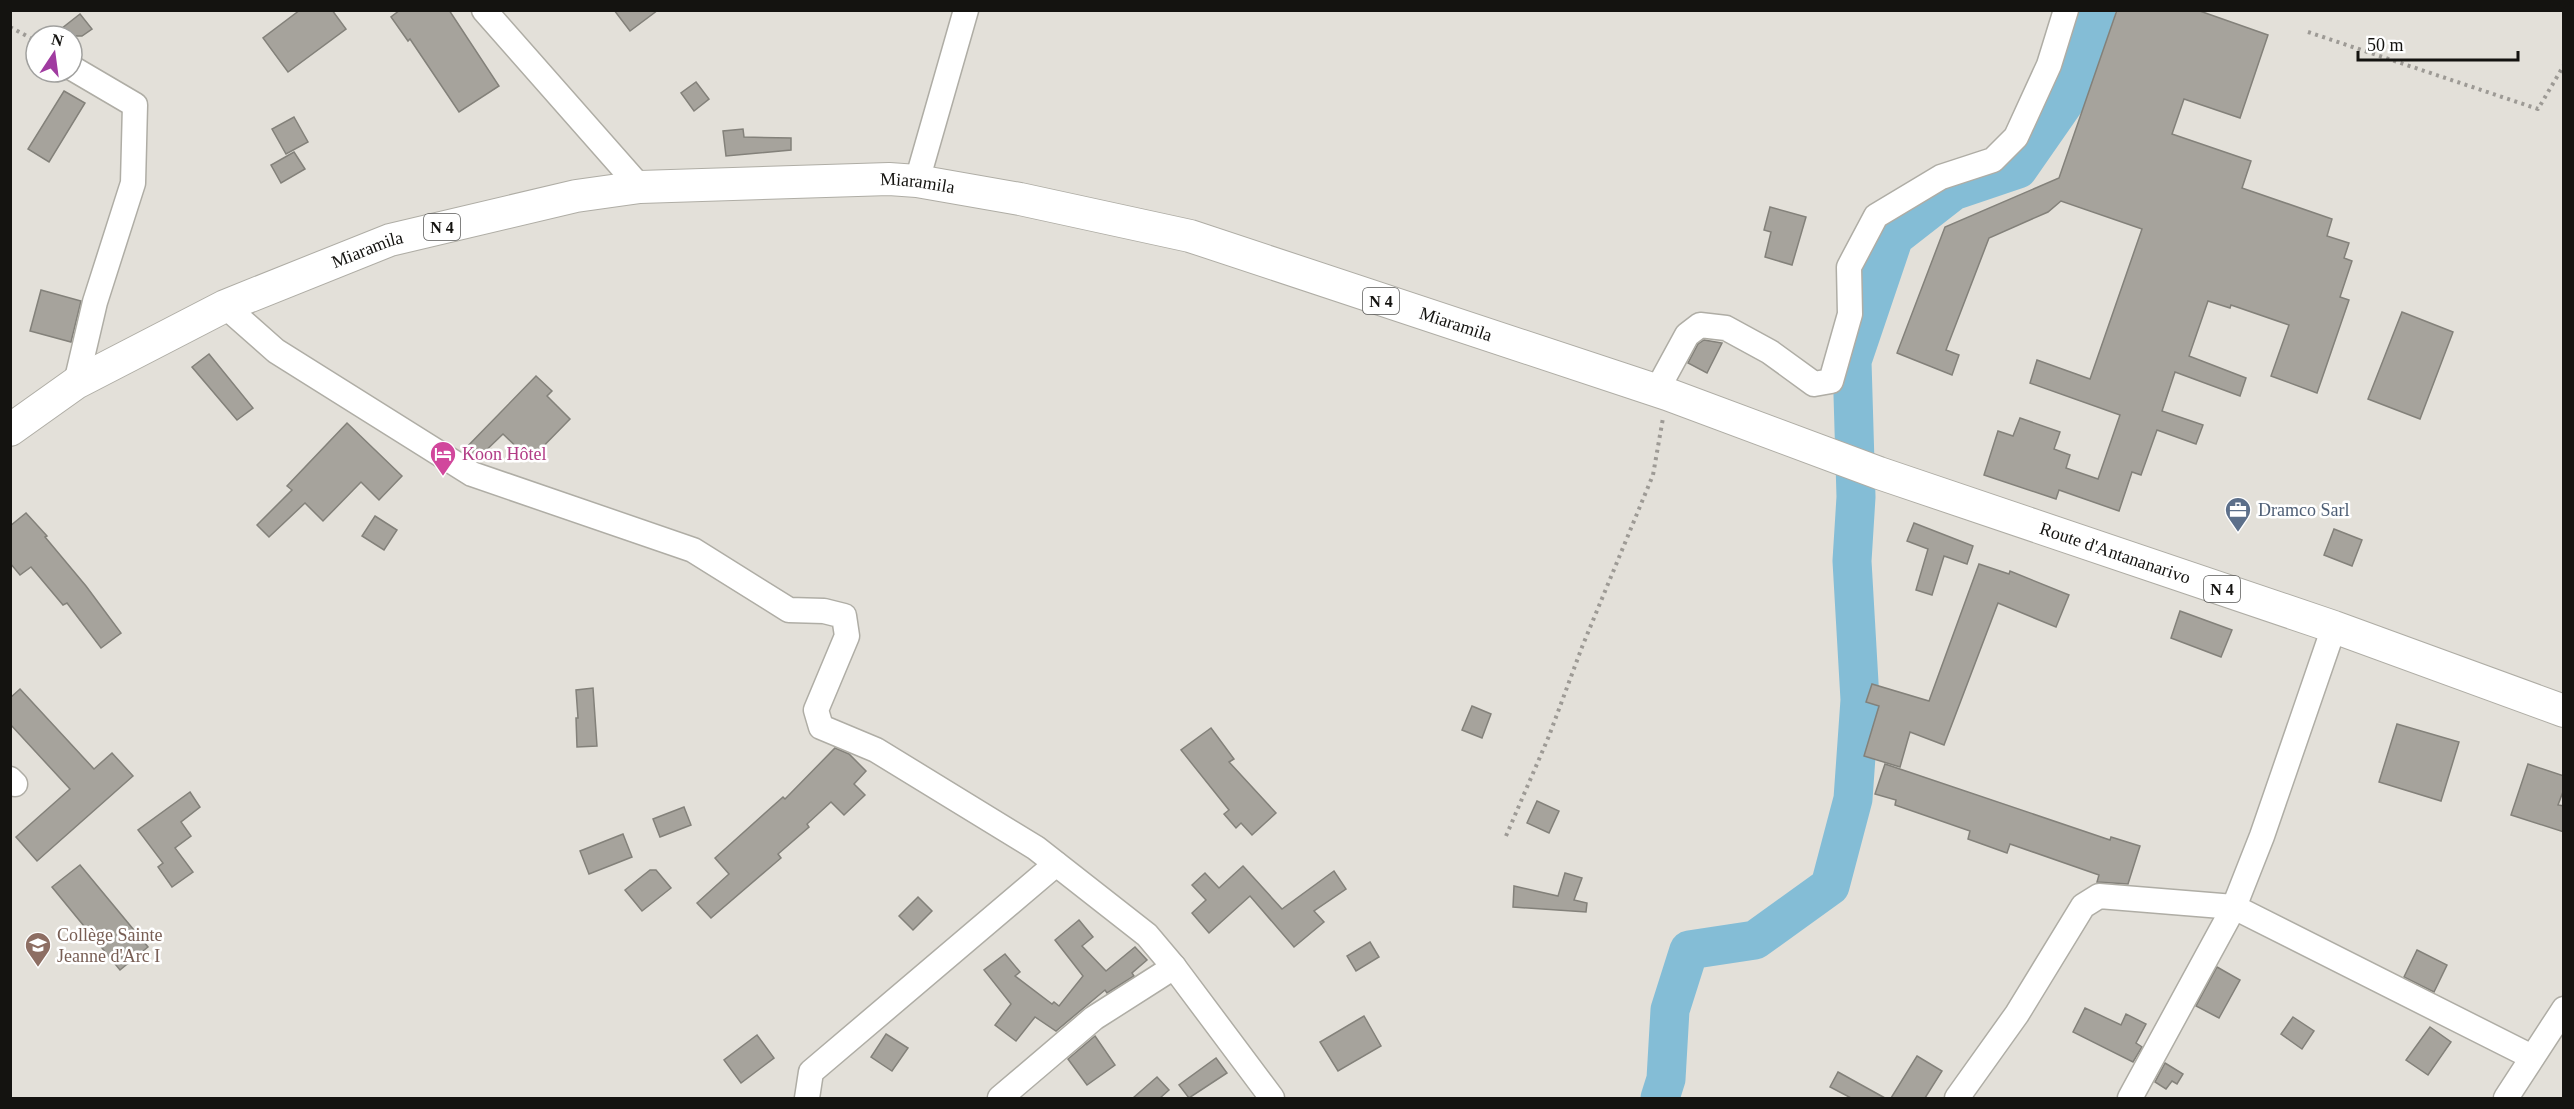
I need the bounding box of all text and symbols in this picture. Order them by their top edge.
north arrow [24,24,84,84]
scale bar [2358,24,2518,62]
text: N [50,30,65,50]
text: 50 m [2367,35,2404,55]
street label: Miaramila [880,169,956,197]
road number: N 4 [424,214,460,240]
street label: Miaramila [329,227,405,272]
road number: N 4 [1363,288,1399,314]
street label: Miaramila [1417,303,1495,345]
hotel icon: Koon Hôtel [428,439,458,477]
place label: Koon Hôtel [462,444,547,464]
office icon: Dramco Sarl [2223,495,2253,533]
place label: Dramco Sarl [2258,500,2349,520]
street label: Route d'Antananarivo [2037,518,2193,588]
road number: N 4 [2204,576,2240,602]
place label: Collège Sainte Jeanne d'Arc I [57,925,162,966]
school or university icon: Collège Sainte Jeanne d'Arc I [23,930,53,968]

